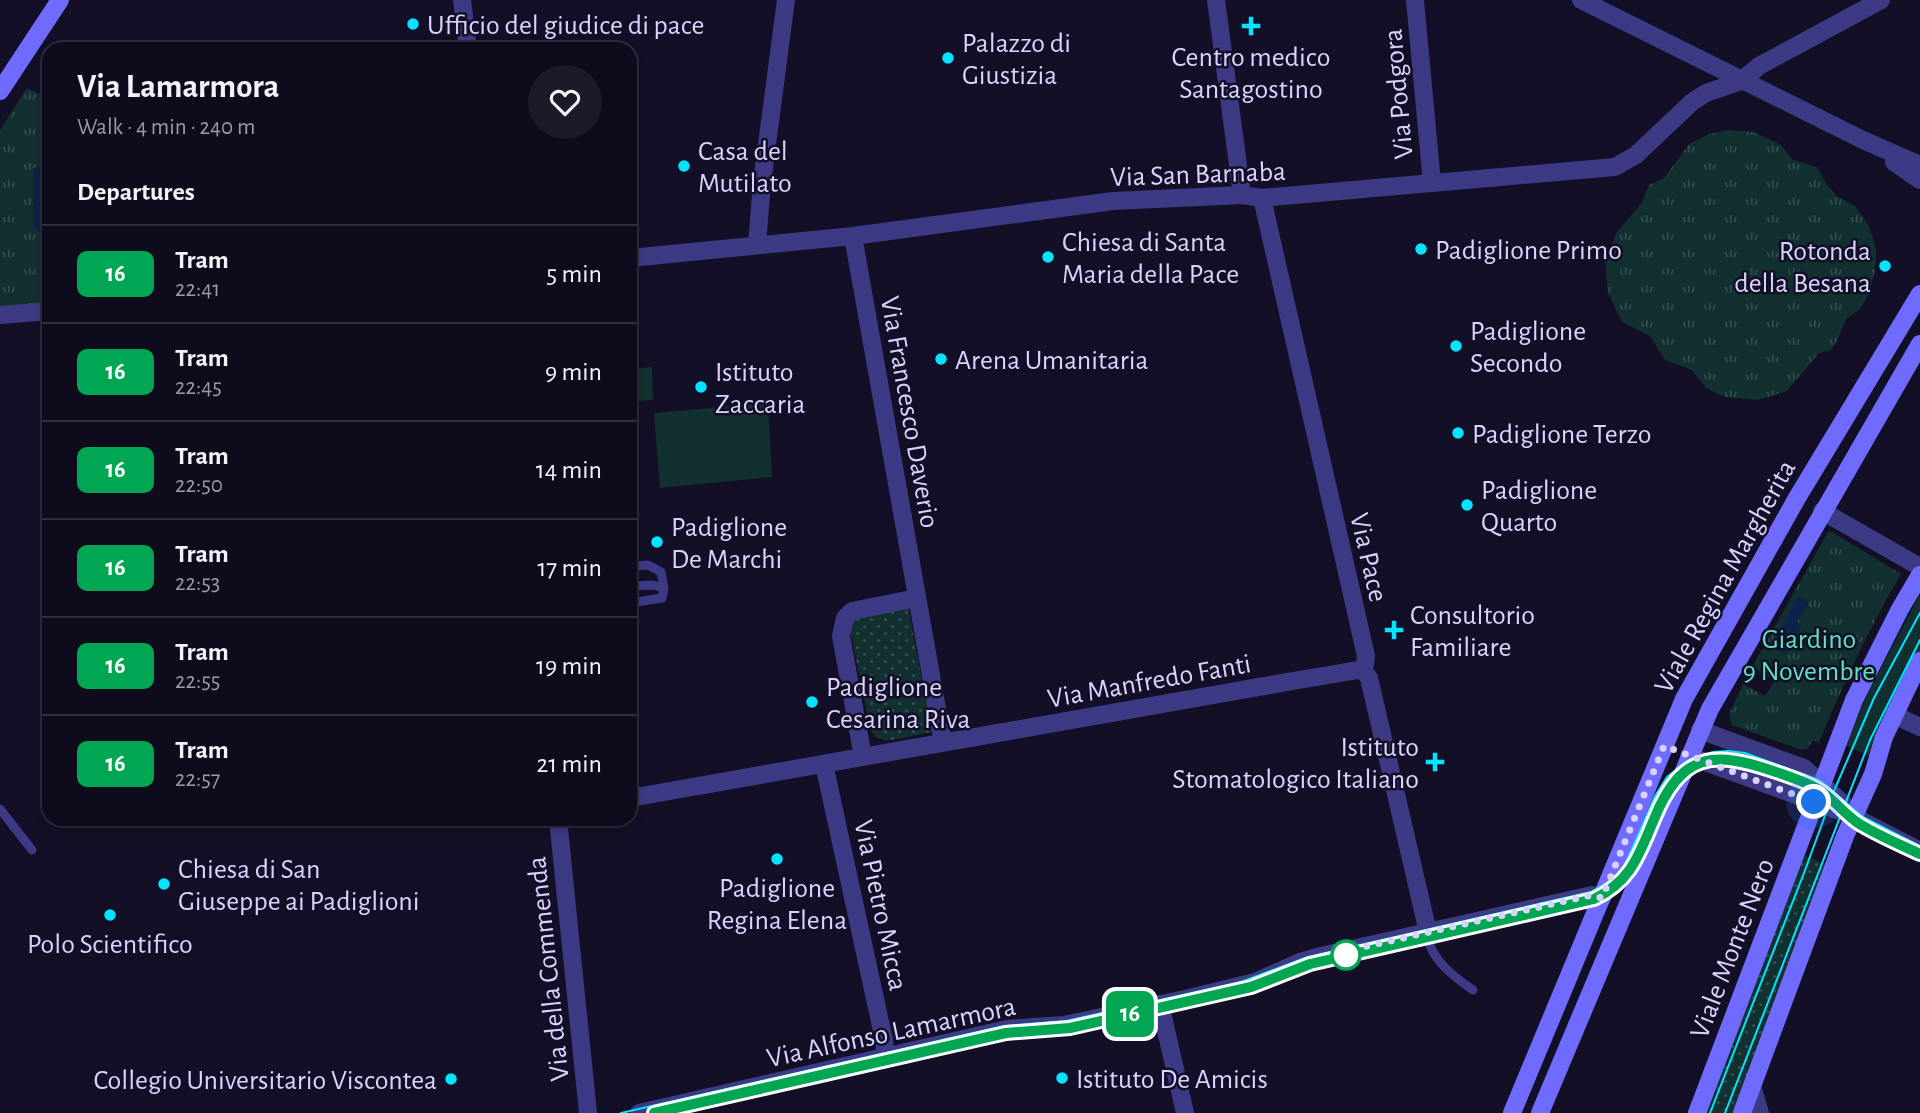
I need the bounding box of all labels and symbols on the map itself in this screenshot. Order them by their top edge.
place label: Ufficio del giudice di pace [427,12,704,40]
marker: Ufficio del giudice di pace [405,16,421,32]
marker: Centro medico Santagostino [1241,16,1261,36]
street label: Via Podgora [1379,28,1419,160]
place label: Palazzo di Giustizia [962,30,1071,90]
place label: Centro medico Santagostino [1172,44,1330,104]
marker: Palazzo di Giustizia [940,50,956,66]
place label: Casa del Mutilato [698,138,792,198]
marker: Casa del Mutilato [676,158,692,174]
street label: Via San Barnaba [1110,158,1287,192]
place label: Chiesa di Santa Maria della Pace [1062,229,1239,289]
place label: Padiglione Primo [1435,237,1622,265]
place label: Rotonda della Besana [1734,238,1871,298]
marker: Padiglione Primo [1413,241,1429,257]
marker: Chiesa di Santa Maria della Pace [1040,249,1056,265]
marker: Rotonda della Besana [1877,258,1893,274]
street label: Via Francesco Daverio [875,294,943,530]
place label: Padiglione Secondo [1470,318,1586,378]
marker: Padiglione Secondo [1448,338,1464,354]
place label: Arena Umanitaria [955,347,1148,375]
marker: Arena Umanitaria [933,351,949,367]
place label: Istituto Zaccaria [715,359,805,419]
marker: Istituto Zaccaria [693,379,709,395]
place label: Padiglione Terzo [1472,421,1652,449]
marker: Padiglione Terzo [1450,425,1466,441]
street label: Viale Regina Margherita [1650,456,1801,698]
place label: Padiglione Quarto [1481,477,1597,537]
marker: Padiglione Quarto [1459,497,1475,513]
street label: Via Pace [1344,510,1392,605]
place label: Padiglione De Marchi [671,514,787,574]
marker: Padiglione De Marchi [649,534,665,550]
place label: Consultorio Familiare [1410,602,1535,662]
marker: Consultorio Familiare [1384,620,1404,640]
park label: Giardino 9 Novembre [1743,626,1875,686]
street label: Via Manfredo Fanti [1045,650,1253,714]
place label: Padiglione Cesarina Riva [826,674,970,734]
marker: Padiglione Cesarina Riva [804,694,820,710]
place label: Istituto Stomatologico Italiano [1172,734,1419,794]
marker: Istituto Stomatologico Italiano [1425,752,1445,772]
your location [1796,784,1831,819]
street label: Via Pietro Micca [848,818,912,993]
marker: Padiglione Regina Elena [769,851,785,867]
street label: Via della Commenda [523,855,575,1082]
street label: Viale Monte Nero [1686,855,1780,1042]
place label: Chiesa di San Giuseppe ai Padiglioni [178,856,420,916]
place label: Padiglione Regina Elena [707,875,847,935]
marker: Chiesa di San Giuseppe ai Padiglioni [156,876,172,892]
marker: Polo Scientifico [102,907,118,923]
place label: Polo Scientifico [27,931,193,959]
unlabelled marker [1331,940,1361,970]
line badge: 16 [1098,991,1162,1037]
street label: Via Alfonso Lamarmora [764,993,1019,1073]
place label: Istituto De Amicis [1076,1066,1268,1094]
place label: Collegio Universitario Viscontea [94,1067,437,1095]
marker: Istituto De Amicis [1054,1070,1070,1086]
marker: Collegio Universitario Viscontea [443,1071,459,1087]

